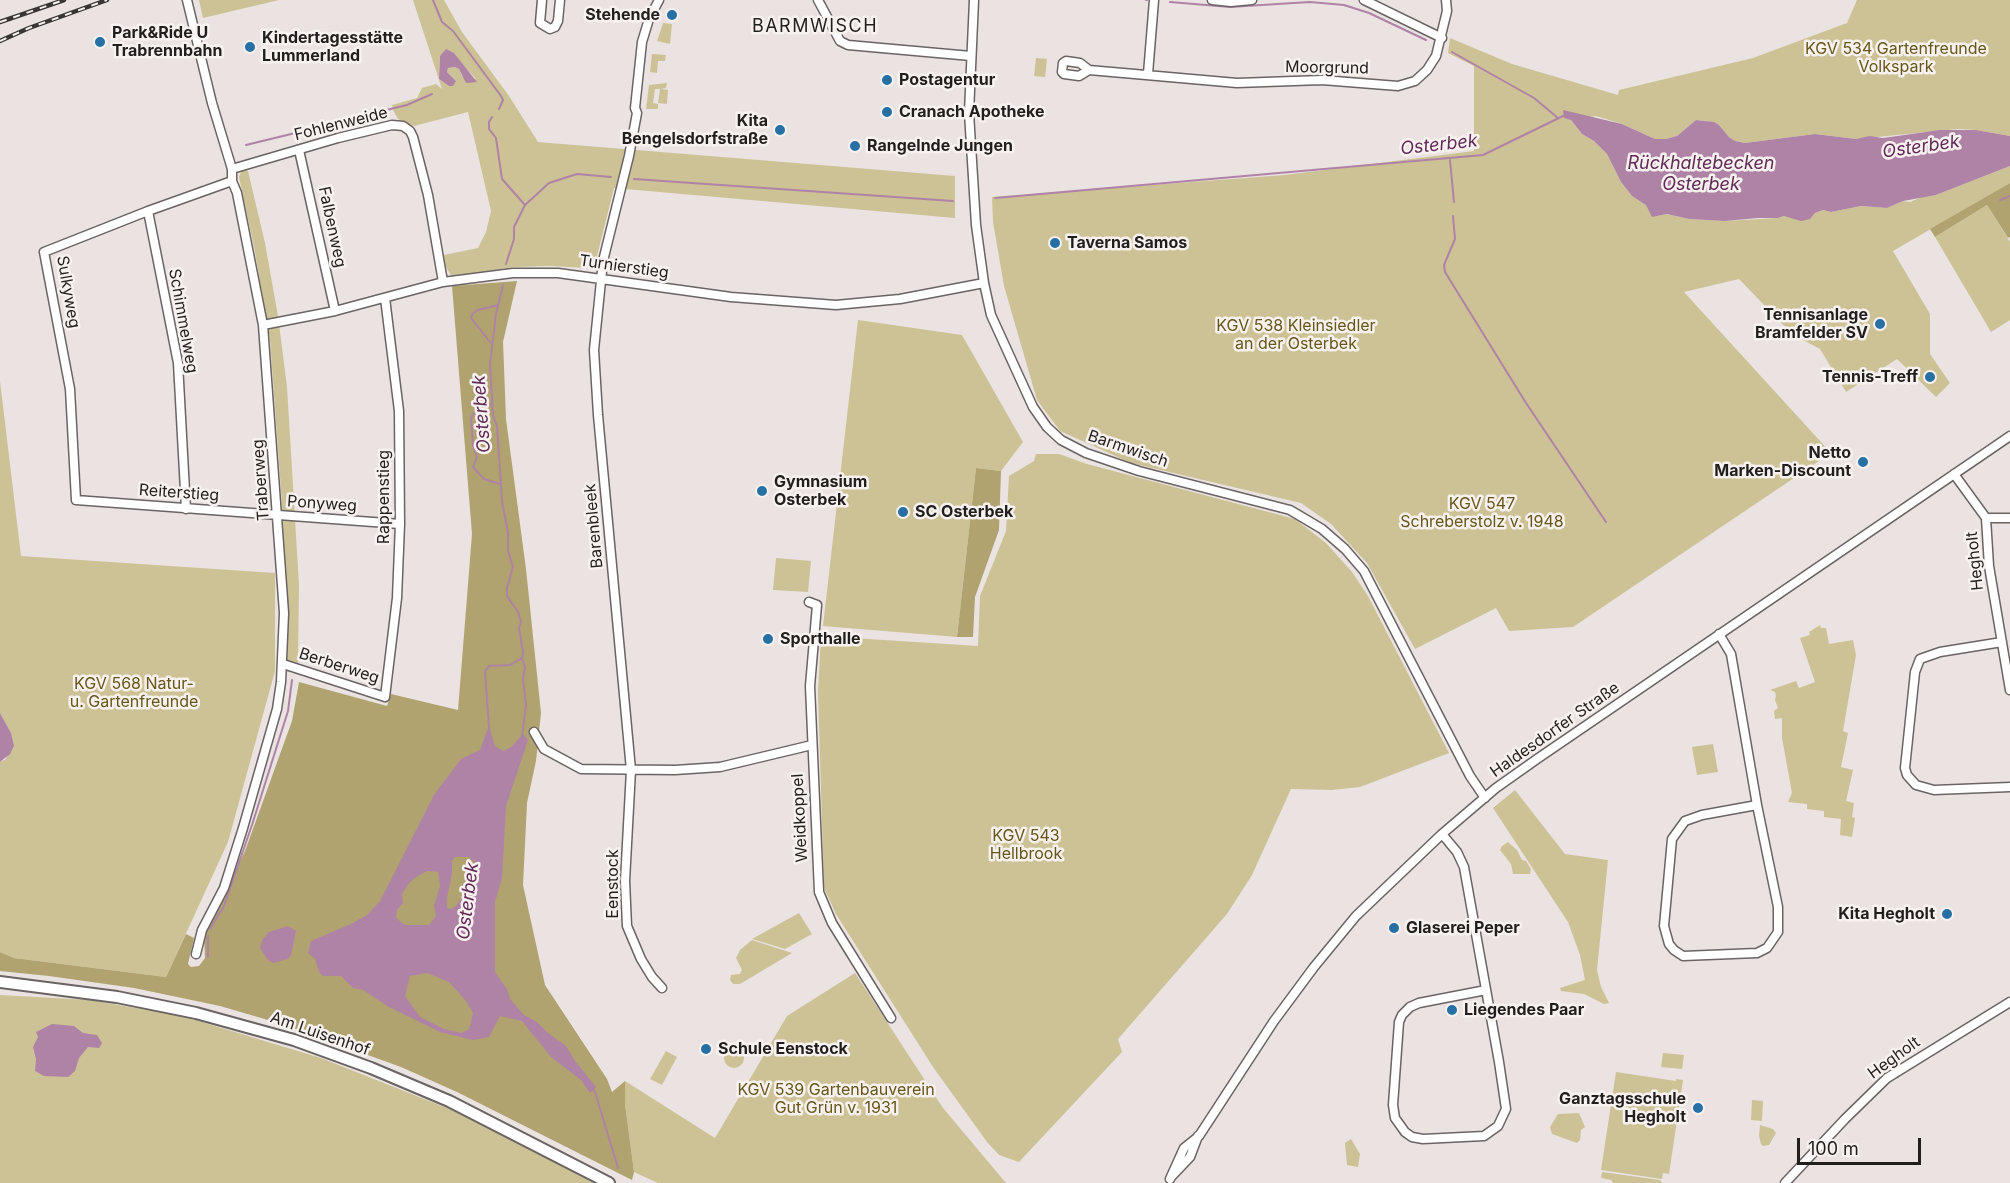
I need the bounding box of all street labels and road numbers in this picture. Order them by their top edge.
street label: Moorgrund [1285,58,1369,78]
street label: Fohlenweide [292,103,390,145]
street label: Falbenweg [314,185,350,269]
street label: Turnierstieg [578,251,670,283]
street label: Sulkyweg [52,254,84,330]
street label: Schimmelweg [164,267,202,375]
street label: Barmwisch [1085,426,1171,472]
street label: Traberweg [249,439,273,521]
street label: Rappenstieg [374,450,394,544]
street label: Reiterstieg [138,481,220,505]
street label: Barenbleek [581,483,607,569]
street label: Ponyweg [286,492,358,516]
street label: Hegholt [1962,530,1988,592]
street label: Berberweg [296,644,382,688]
street label: Haldesdorfer Straße [1487,678,1623,782]
street label: Weidkoppel [788,773,812,863]
street label: Eenstock [603,849,623,919]
street label: Am Luisenhof [268,1008,372,1060]
street label: Hegholt [1864,1033,1924,1083]

